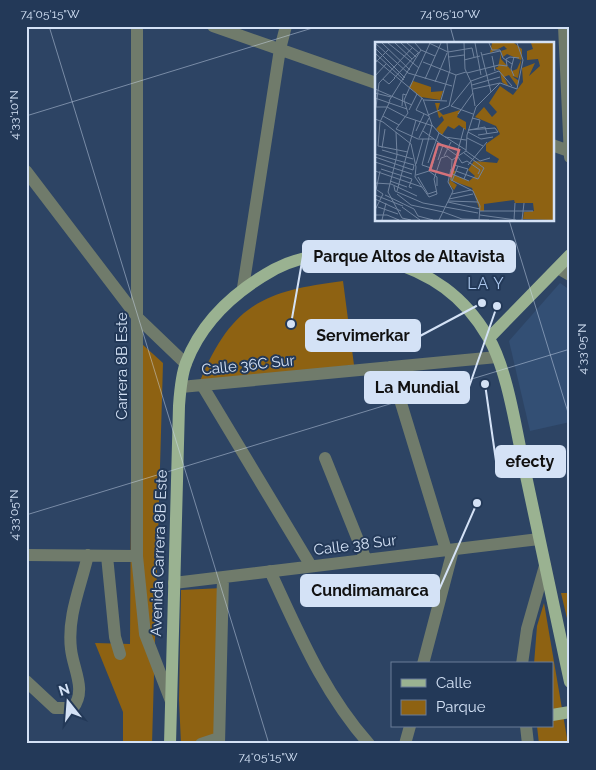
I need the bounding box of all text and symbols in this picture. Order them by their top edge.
text: 74°05'15"W [20,7,80,21]
text: 74°05'10"W [420,7,480,21]
inset map [375,42,554,221]
text: 4°33'10"N [7,90,21,140]
callout: Parque Altos de Altavista [303,241,515,272]
text: Parque Altos de Altavista [313,247,505,266]
district label: LA Y [467,274,505,293]
street label: Carrera 8B Este [113,312,131,420]
callout: Servimerkar [306,320,420,351]
text: 4°33'05"N [575,323,589,375]
text: Servimerkar [316,326,410,345]
street label: Calle 36C Sur [200,351,296,379]
callout: La Mundial [365,372,469,403]
text: La Mundial [375,378,460,397]
callout: efecty [496,446,565,477]
text: efecty [506,452,555,471]
street label: Avenida Carrera 8B Este [147,469,171,637]
text: 4°33'05"N [7,489,21,541]
street label: Calle 38 Sur [313,531,398,559]
callout: Cundimamarca [301,575,439,606]
text: Cundimamarca [311,581,429,600]
legend [391,662,554,728]
text: Calle [436,674,472,692]
north arrow [42,678,92,728]
text: N [57,680,72,699]
text: Parque [436,698,486,716]
text: 74°05'15"W [238,750,298,764]

